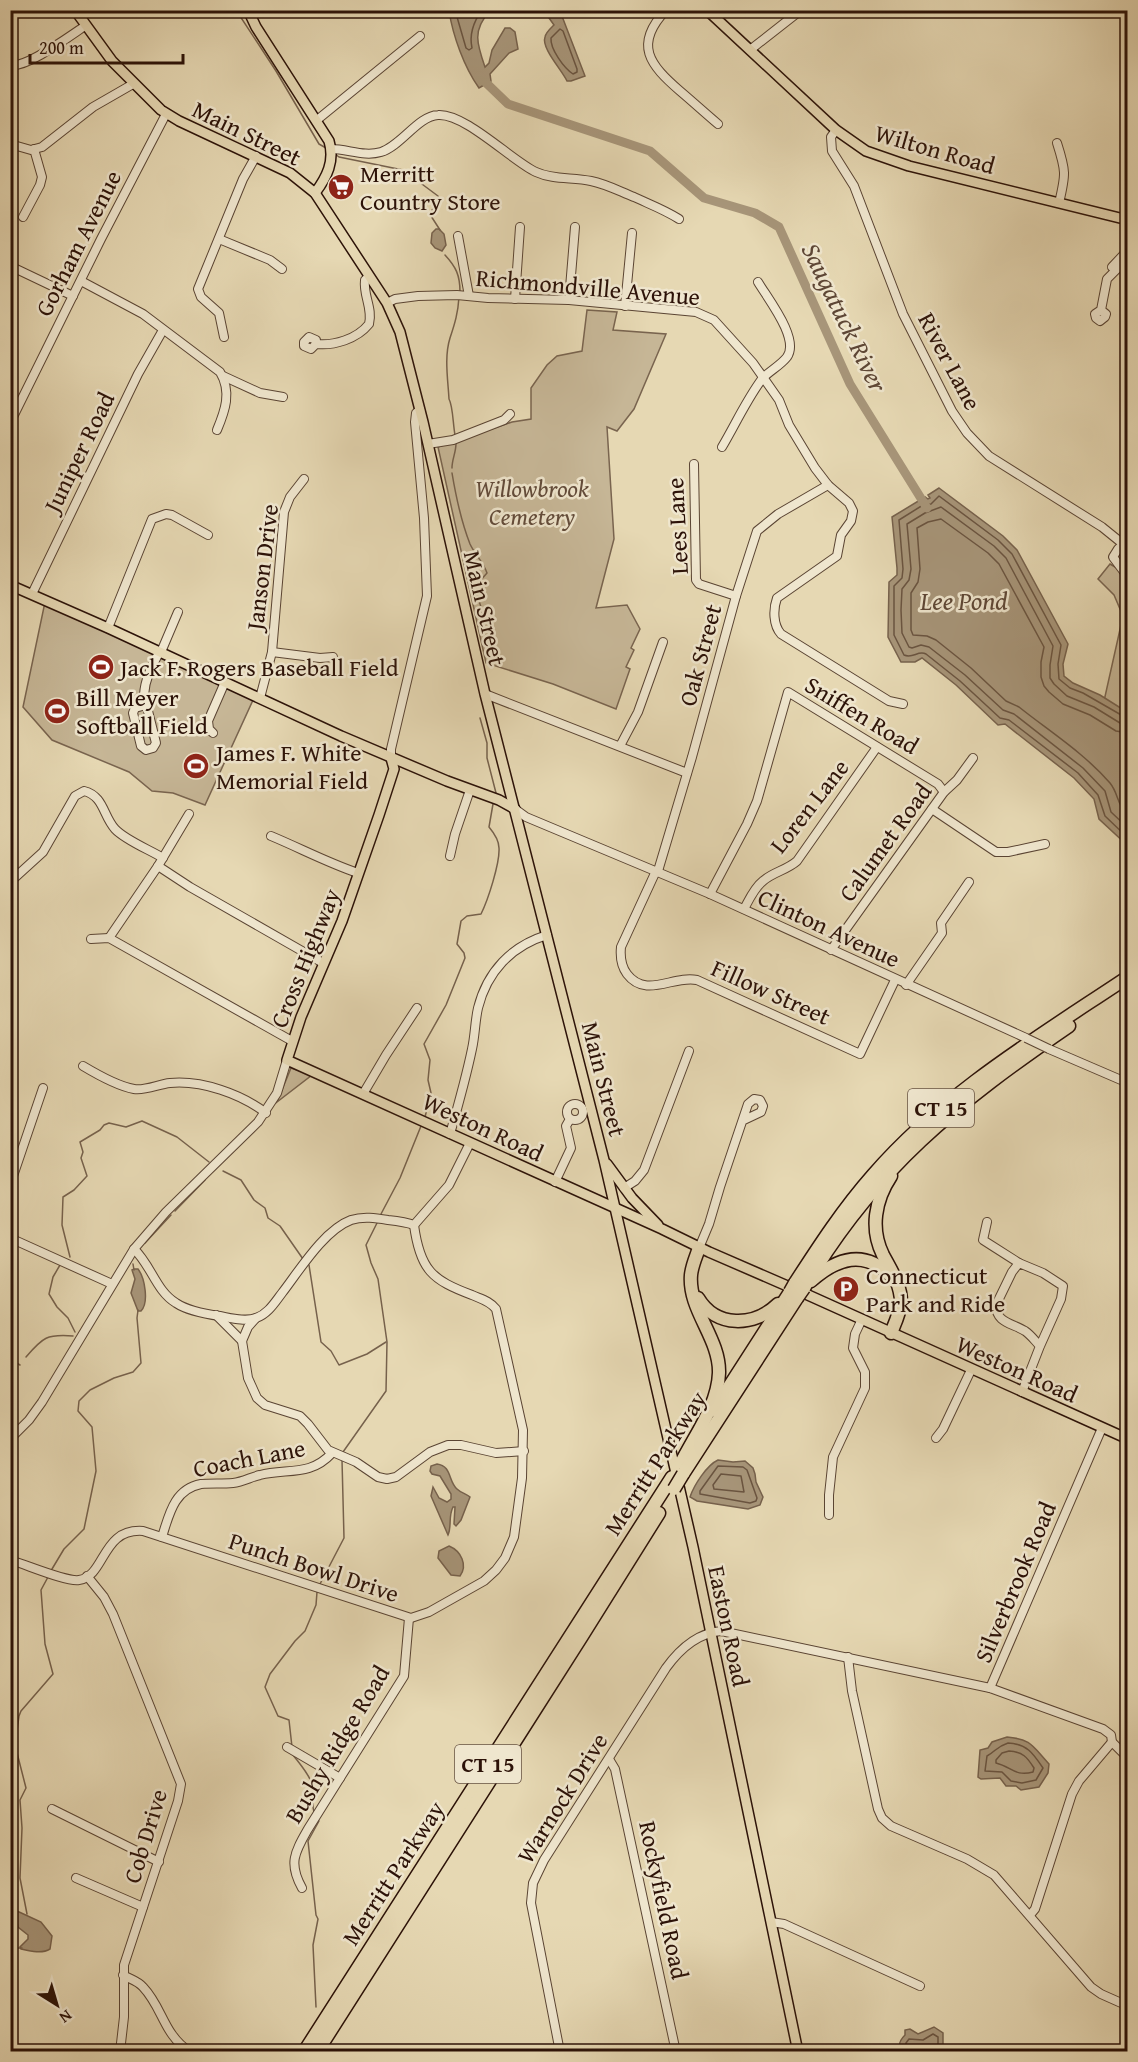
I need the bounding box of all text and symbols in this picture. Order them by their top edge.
scale bar [30,27,183,65]
text: 200 m [39,34,84,61]
street label: Main Street [187,92,308,175]
street label: Wilton Road [871,115,999,183]
place label: Merritt Country Store [360,156,501,219]
street label: Gorham Avenue [26,164,130,322]
supermarket icon: Merritt Country Store [326,172,356,202]
water label: Saugatuck River [792,236,899,399]
street label: Richmondville Avenue [474,260,702,314]
street label: River Lane [910,306,990,416]
street label: Juniper Road [33,386,123,521]
park label: Willowbrook Cemetery [475,471,589,534]
street label: Lees Lane [657,477,697,575]
street label: Janson Drive [237,502,287,635]
street label: Main Street [455,547,515,670]
water label: Lee Pond [919,581,1008,620]
street label: Oak Street [670,600,731,710]
place label: Jack F. Rogers Baseball Field [117,650,399,685]
sports icon: Jack F. Rogers Baseball Field [86,652,116,682]
street label: Sniffen Road [798,667,926,763]
place label: Bill Meyer Softball Field [76,680,208,743]
sports icon: Bill Meyer Softball Field [42,696,72,726]
place label: James F. White Memorial Field [213,735,368,798]
sports icon: James F. White Memorial Field [181,751,211,781]
street label: Loren Lane [761,751,857,861]
street label: Calumet Road [830,775,940,908]
street label: Clinton Avenue [752,880,906,976]
street label: Cross Highway [261,883,349,1033]
street label: Fillow Street [706,950,837,1034]
street label: Main Street [573,1018,635,1141]
street label: Weston Road [417,1084,549,1170]
road number: CT 15 [908,1089,974,1127]
place label: Connecticut Park and Ride [866,1258,1005,1321]
parking icon: Connecticut Park and Ride [831,1274,861,1304]
street label: Weston Road [951,1327,1084,1411]
street label: Merritt Parkway [595,1384,715,1542]
street label: Coach Lane [190,1430,308,1486]
street label: Silverbrook Road [965,1496,1065,1668]
street label: Punch Bowl Drive [225,1523,403,1611]
street label: Easton Road [699,1562,759,1690]
street label: Bushy Ridge Road [276,1658,398,1830]
street label: Warnock Drive [508,1726,616,1870]
road number: CT 15 [455,1745,521,1783]
street label: Cob Drive [114,1785,176,1887]
street label: Merritt Parkway [333,1794,453,1952]
street label: Rockyfield Road [630,1818,698,1983]
north arrow [27,1975,87,2035]
text: N [54,2004,78,2030]

